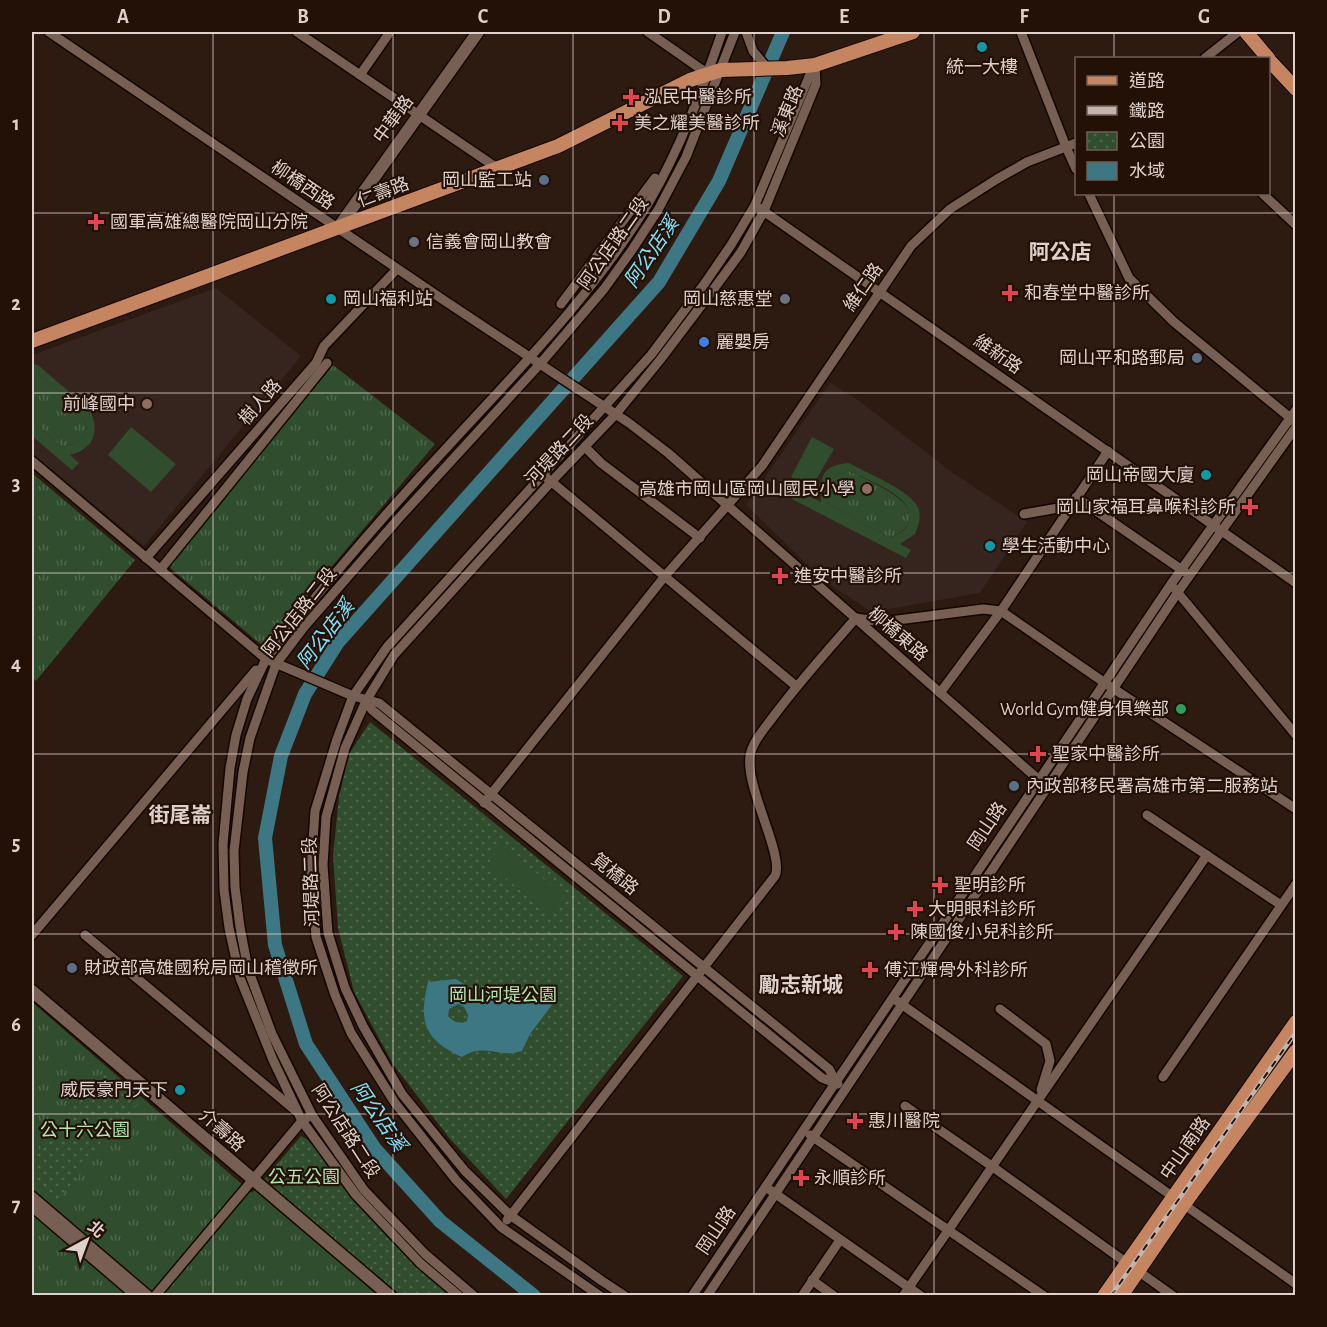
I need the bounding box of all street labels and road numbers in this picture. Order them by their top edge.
street label: 溪東路 [768,82,806,140]
street label: 中華路 [369,91,417,147]
street label: 柳橋西路 [268,157,338,213]
street label: 仁壽路 [354,173,412,211]
street label: 阿公店路二段 [574,193,652,293]
street label: 維仁路 [839,259,887,315]
street label: 維新路 [970,330,1026,378]
street label: 樹人路 [235,375,285,429]
street label: 河堤路二段 [521,410,597,490]
street label: 阿公店路二段 [258,563,340,661]
street label: 柳橋東路 [864,603,932,665]
street label: 岡山路 [964,798,1010,854]
street label: 河堤路二段 [299,837,323,927]
street label: 筧橋路 [588,849,642,899]
street label: 阿公店路二段 [308,1080,384,1182]
street label: 介壽路 [195,1105,249,1155]
street label: 中山南路 [1156,1113,1214,1183]
street label: 岡山路 [693,1202,739,1258]

